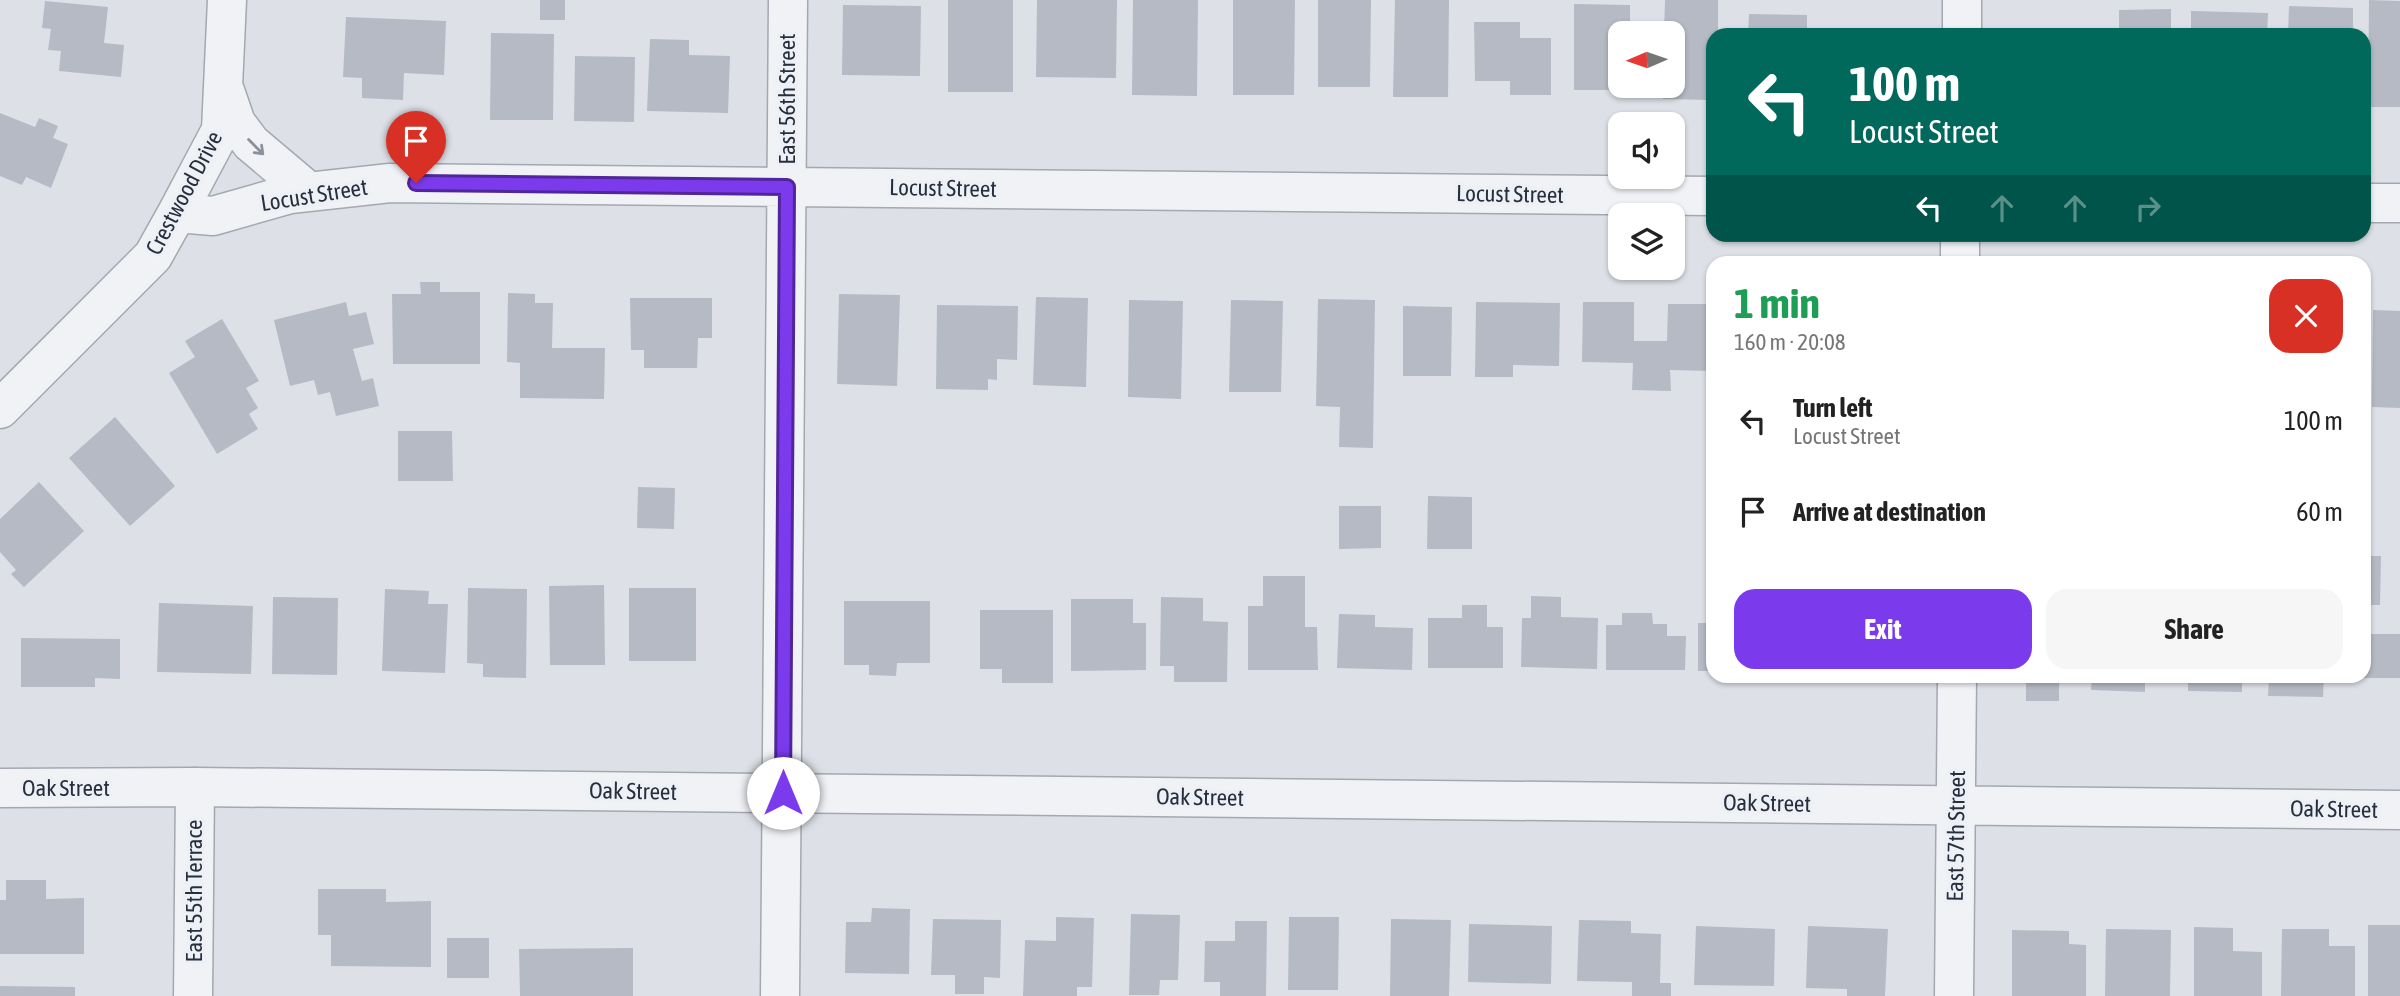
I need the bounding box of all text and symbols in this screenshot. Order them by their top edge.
north arrow [1608,21,1685,98]
map controls [1608,21,1685,280]
street label: East 56th Street [774,33,800,165]
text: 100 m [1849,55,1960,111]
icon: left [1734,56,1825,147]
pin [386,111,446,183]
button: sound [1608,112,1685,189]
text: Locust Street [1849,113,1999,150]
icon: arrive [397,122,435,160]
street label: Crestwood Drive [141,127,227,259]
one-way arrow [248,138,265,155]
street label: Locust Street [259,174,369,216]
street label: Locust Street [889,174,997,202]
street label: Locust Street [1456,180,1564,208]
icon: left [1910,189,1948,227]
icon: ahead [1983,189,2021,227]
icon: ahead [2056,189,2094,227]
icon: right [2129,189,2167,227]
button: layers [1608,203,1685,280]
text: 1 min [1734,279,1820,327]
button: close [2269,279,2343,353]
text: 160 m · 20:08 [1734,329,1846,355]
text: Turn left [1793,393,1873,423]
icon: left [1734,402,1772,440]
text: 100 m [2284,406,2343,436]
text: Locust Street [1793,423,1901,449]
icon: arrive [1734,493,1772,531]
text: Arrive at destination [1793,497,1986,527]
text: 60 m [2296,497,2343,527]
button: Exit [1734,589,2032,669]
button: Share [2046,589,2343,669]
position arrow [746,756,820,830]
street label: East 57th Street [1942,770,1970,902]
street label: Oak Street [22,775,110,801]
street label: Oak Street [589,777,677,805]
street label: Oak Street [1156,783,1244,811]
street label: Oak Street [1723,789,1811,817]
street label: Oak Street [2290,795,2378,823]
street label: East 55th Terrace [181,820,207,962]

